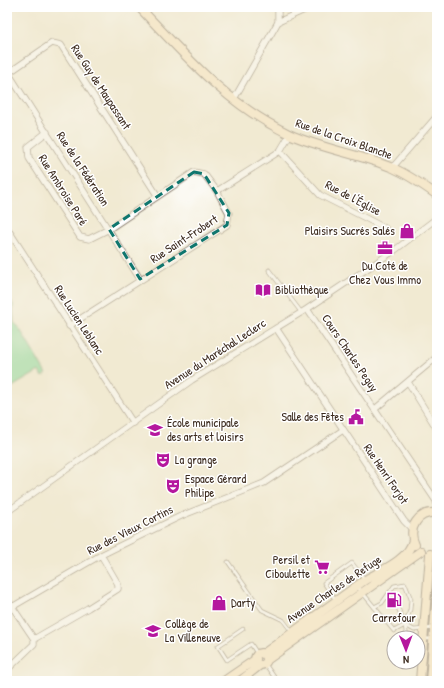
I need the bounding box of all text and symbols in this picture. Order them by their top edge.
street label: Rue Guy de Maupassant [67,41,136,133]
street label: Rue de la Croix Blanche [293,114,395,163]
street label: Rue de la Fédération [53,128,114,209]
street label: Rue Ambroise Paré [35,151,92,229]
street label: Rue de l'Église [322,176,384,220]
street label: Rue Saint-Frobert [147,210,222,267]
place label: Plaisirs Sucrés Salés [305,222,395,239]
shop icon: Plaisirs Sucrés Salés [398,222,416,240]
office icon: Du Coté de Chez Vous Immo [376,239,394,257]
place label: Du Coté de Chez Vous Immo [349,257,421,288]
library icon: Bibliothèque [254,281,272,299]
place label: Bibliothèque [275,281,329,298]
street label: Rue Lucien Leblanc [51,282,108,358]
street label: Cours Charles Peguy [318,311,383,395]
street label: Avenue du Maréchal Leclerc [161,314,269,393]
place label: Salle des Fêtes [281,408,344,425]
public building icon: Salle des Fêtes [347,408,365,426]
place label: École municipale des arts et loisirs [167,414,244,445]
school or university icon: École municipale des arts et loisirs [146,421,164,439]
street label: Rue Henri Forjot [360,440,413,508]
theatre icon: La grange [154,451,172,469]
place label: La grange [175,451,217,468]
place label: Espace Gérard Philipe [185,470,246,501]
theatre icon: Espace Gérard Philipe [164,477,182,495]
street label: Rue des Vieux Cortins [84,500,176,559]
street label: Avenue Charles de Refuge [283,550,385,627]
place label: Persil et Ciboulette [265,551,311,582]
supermarket icon: Persil et Ciboulette [313,558,331,576]
fuel station icon: Carrefour [385,591,403,609]
shop icon: Darty [210,594,228,612]
place label: Darty [231,594,255,611]
place label: Carrefour [372,609,416,626]
place label: Collège de La Villeneuve [165,615,221,646]
school or university icon: Collège de La Villeneuve [144,622,162,640]
north arrow [386,630,426,670]
text: N [403,653,409,667]

